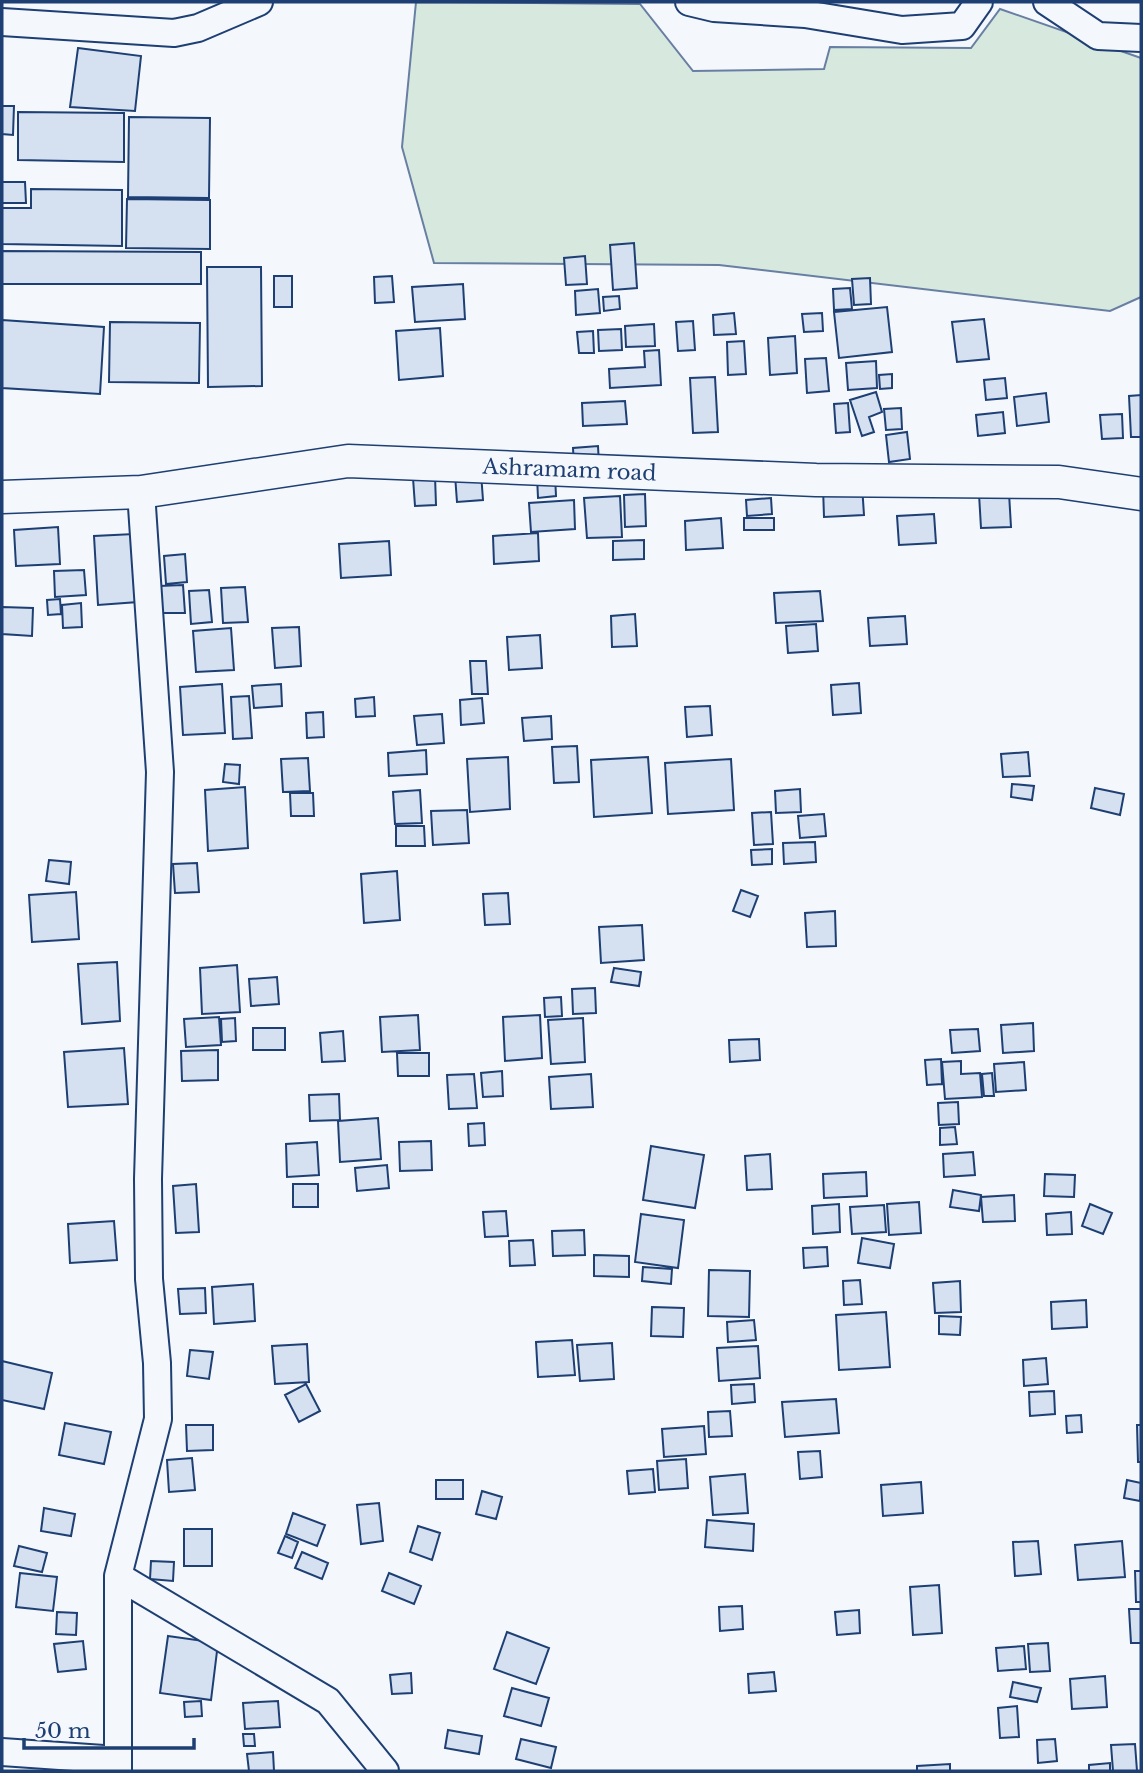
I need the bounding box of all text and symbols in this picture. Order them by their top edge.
street label: Ashramam road [481,453,657,487]
scale bar [24,1706,194,1750]
text: 50 m [35,1718,91,1744]

